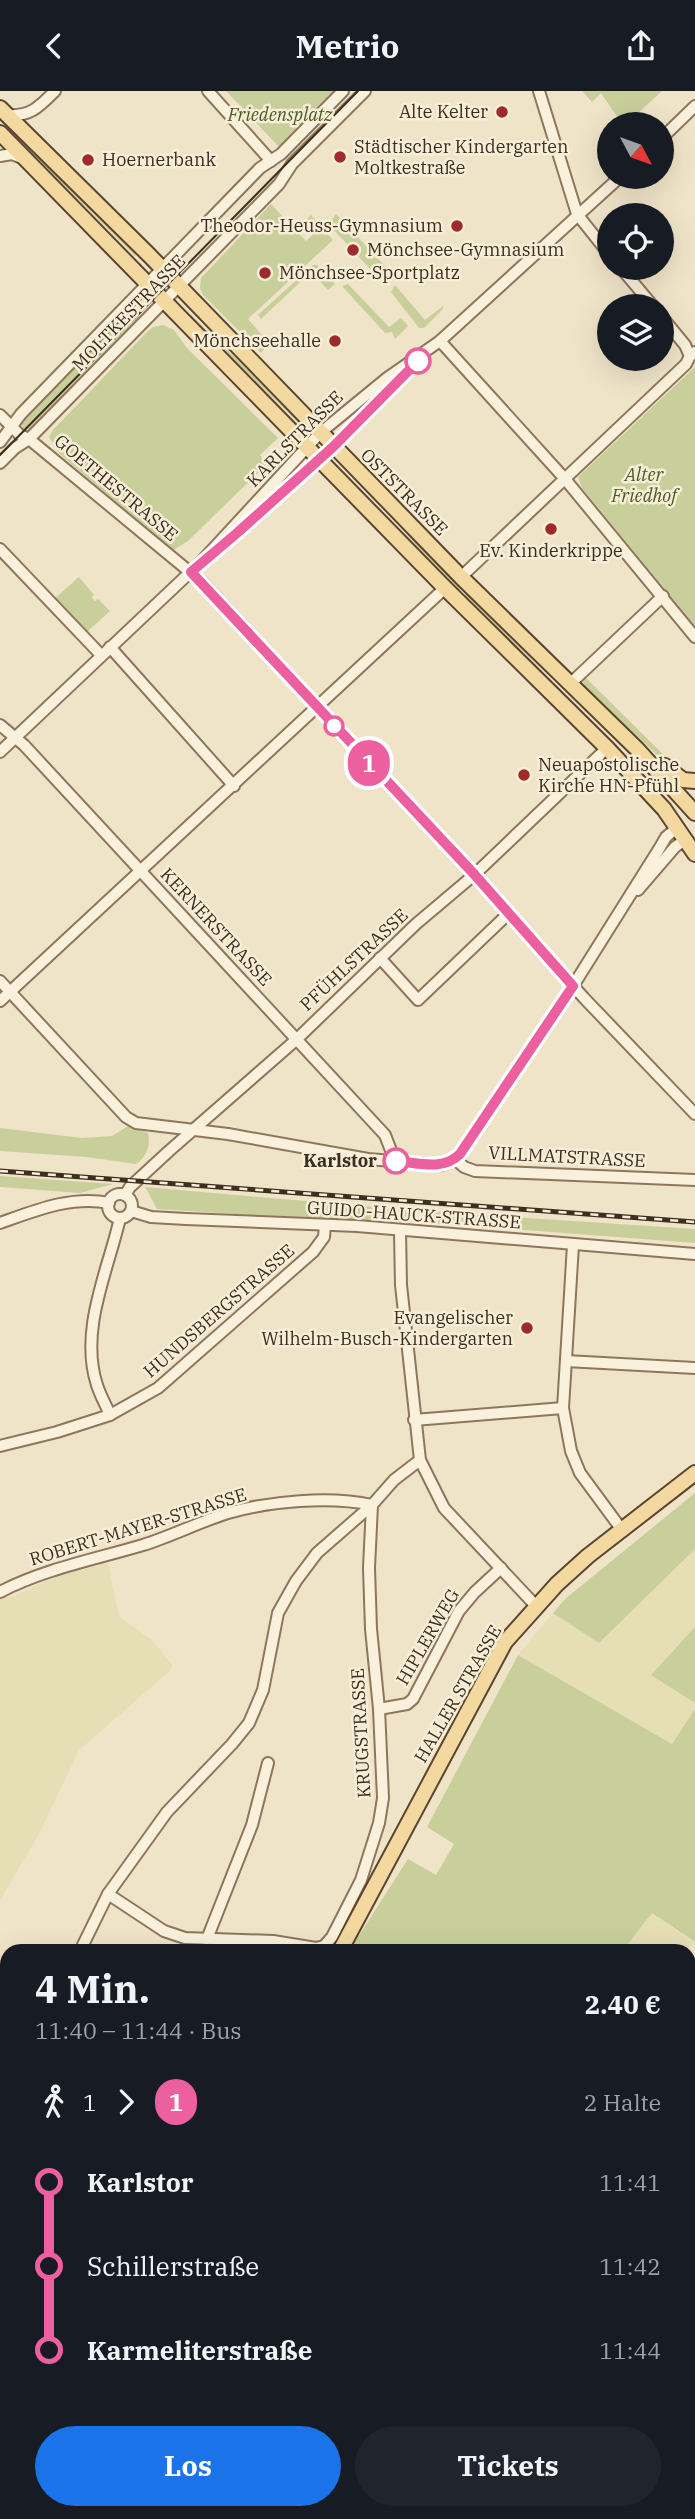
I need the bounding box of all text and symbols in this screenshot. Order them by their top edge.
text: Metrio [296,25,399,67]
icon: back [35,27,73,65]
icon: share [622,27,660,65]
place label: Alte Kelter [399,100,488,123]
park label: Friedensplatz [227,103,333,126]
marker: Alte Kelter [494,104,510,120]
north arrow [597,112,674,189]
map controls [597,112,674,371]
place label: Städtischer Kindergarten Moltkestraße [354,135,569,179]
place label: Hoernerbank [102,148,217,171]
marker: Städtischer Kindergarten Moltkestraße [332,149,348,165]
marker: Hoernerbank [80,152,96,168]
button: locate [597,203,674,280]
place label: Theodor-Heuss-Gymnasium [201,214,443,237]
marker: Theodor-Heuss-Gymnasium [449,218,465,234]
place label: Mönchsee-Gymnasium [367,238,564,261]
marker: Mönchsee-Gymnasium [345,242,361,258]
street label: MOLTKESTRASSE [67,250,190,376]
place label: Mönchsee-Sportplatz [279,261,460,284]
marker: Mönchsee-Sportplatz [257,265,273,281]
button: layers [597,294,674,371]
place label: Mönchseehalle [194,329,321,352]
marker: Mönchseehalle [327,333,343,349]
unlabelled marker [405,348,431,374]
street label: KARLSTRASSE [242,386,348,492]
street label: GOETHESTRASSE [50,429,183,546]
street label: OSTSTRASSE [356,443,453,540]
park label: Alter Friedhof [610,463,680,507]
marker: Ev. Kinderkrippe [543,521,559,537]
place label: Ev. Kinderkrippe [479,539,623,562]
unlabelled marker [324,716,344,736]
line badge: 1 [346,740,392,786]
text: 1 [362,747,376,779]
place label: Neuapostolische Kirche HN-Pfühl [538,753,679,797]
marker: Neuapostolische Kirche HN-Pfühl [516,767,532,783]
street label: KERNERSTRASSE [156,863,277,991]
street label: PFÜHLSTRASSE [295,904,413,1016]
street label: VILLMATSTRASSE [488,1141,646,1172]
marker: Karlstor [383,1148,409,1174]
place label: Karlstor [303,1149,377,1172]
street label: GUIDO-HAUCK-STRASSE [306,1196,522,1233]
street label: HUNDSBERGSTRASSE [138,1239,299,1382]
place label: Evangelischer Wilhelm-Busch-Kindergarten [261,1306,513,1350]
marker: Evangelischer Wilhelm-Busch-Kindergarten [519,1320,535,1336]
street label: ROBERT-MAYER-STRASSE [27,1483,249,1571]
street label: HIPLERWEG [391,1584,464,1689]
street label: HALLER STRASSE [409,1621,506,1767]
street label: KRUGSTRASSE [346,1667,375,1799]
text: 4 Min. [35,1964,150,2013]
text: 2.40 € [585,1987,661,2021]
text: 11:40 – 11:44 · Bus [35,2015,242,2045]
icon: walk [35,2083,73,2121]
icon: forward [107,2083,145,2121]
text: 1 [169,2086,183,2118]
text: 1 [83,2087,97,2117]
text: 2 Halte [584,2087,661,2117]
text: Karlstor [87,2165,194,2199]
text: 11:41 [599,2167,661,2197]
text: Schillerstraße [87,2249,259,2283]
text: 11:42 [599,2251,661,2281]
text: Karmeliterstraße [87,2333,312,2367]
text: 11:44 [599,2335,661,2365]
button: Los [35,2426,341,2506]
button: Tickets [355,2426,661,2506]

